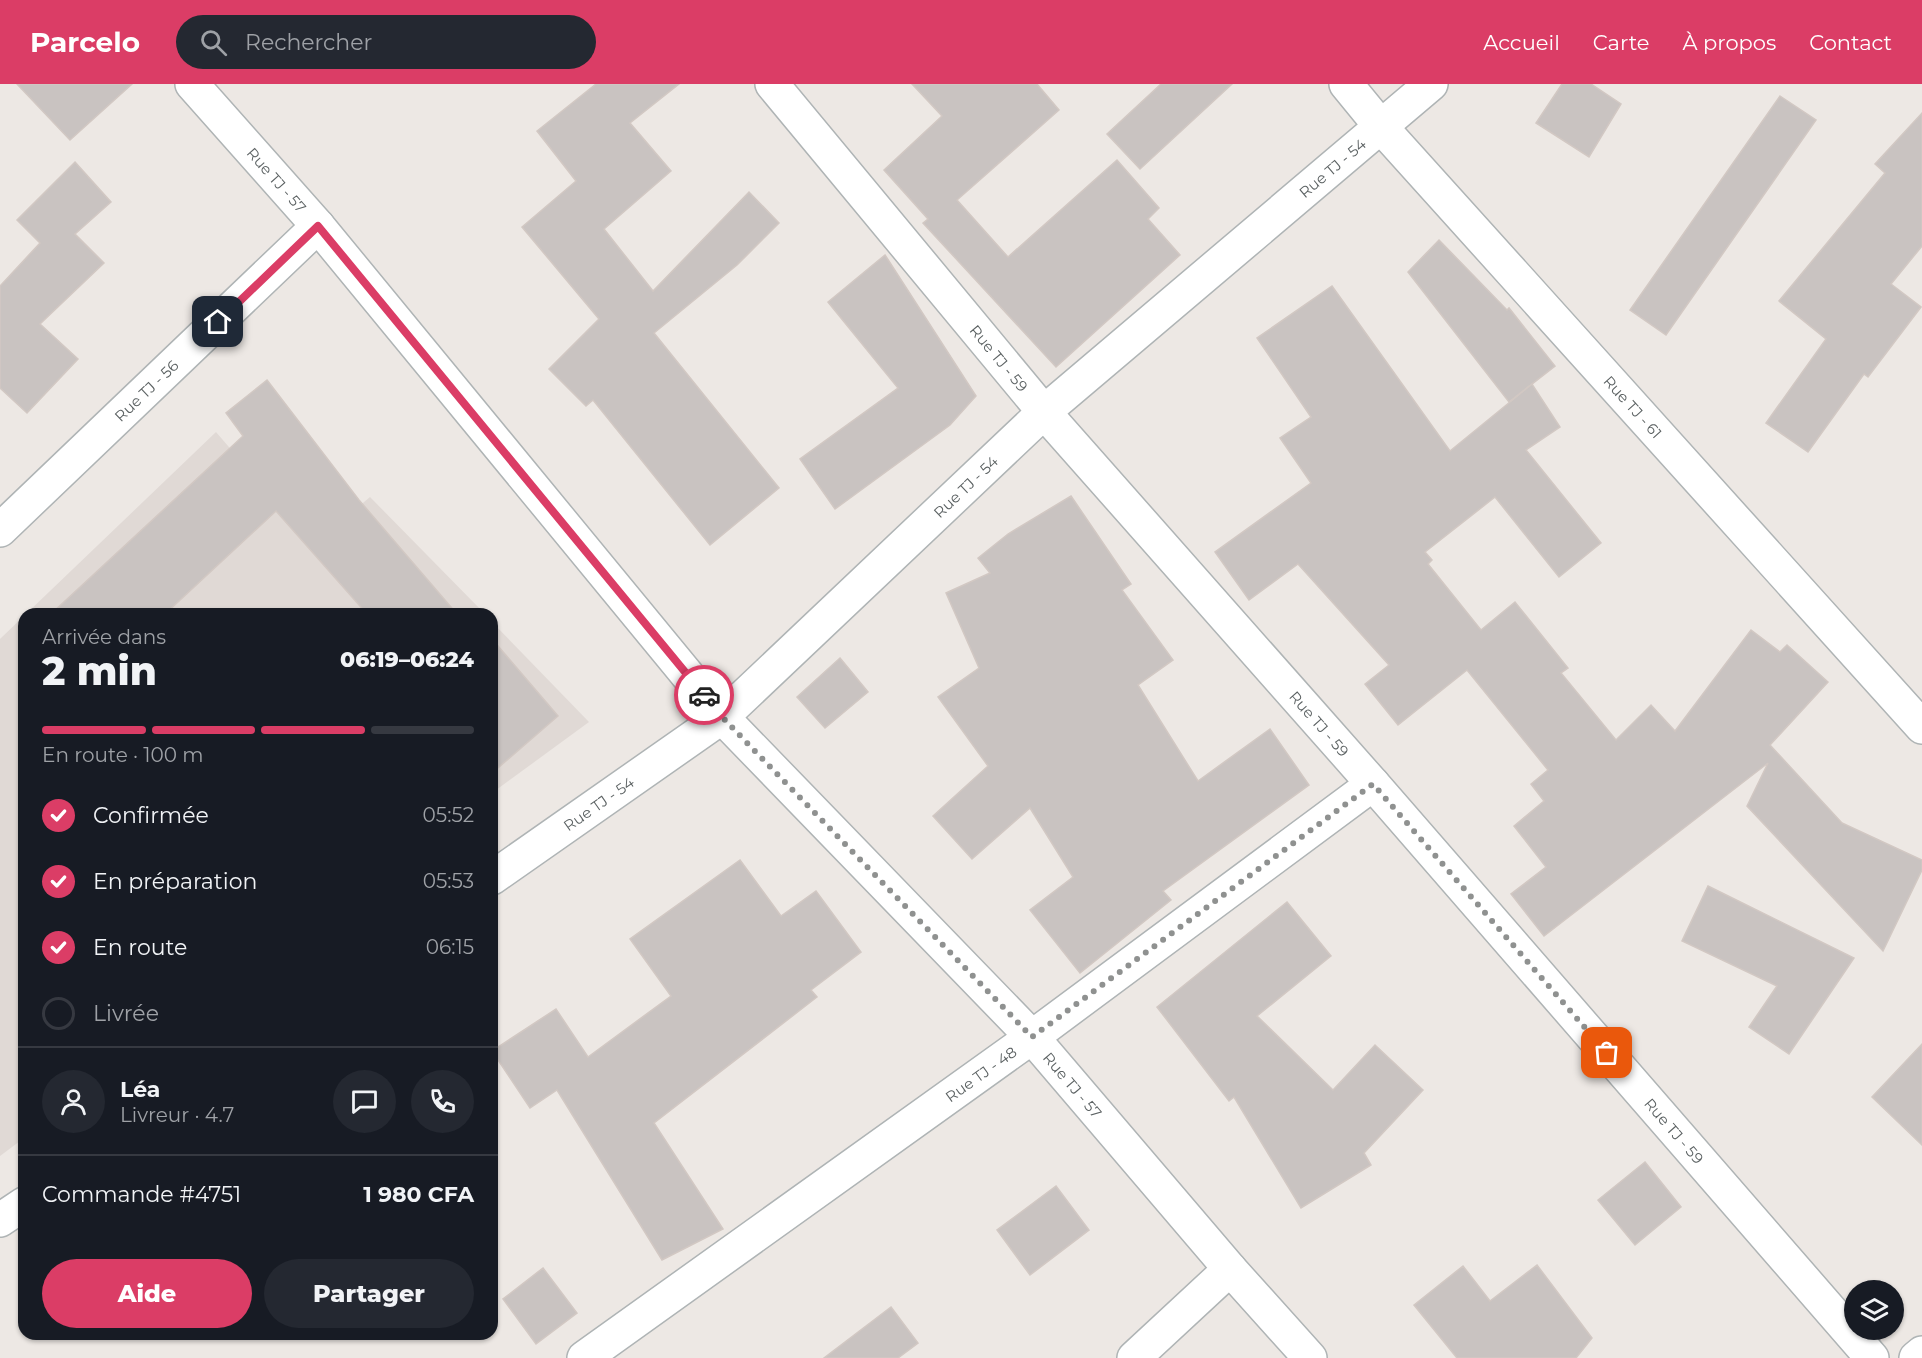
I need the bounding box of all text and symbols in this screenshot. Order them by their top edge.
search box [176,15,596,69]
text: Parcelo [30,25,140,59]
icon: search [197,26,230,59]
text: Rechercher [245,29,372,56]
text: Accueil [1483,30,1560,55]
text: Carte [1593,30,1649,55]
text: À propos [1682,30,1776,55]
text: Contact [1809,30,1892,55]
street label: Rue TJ - 54 [1295,134,1370,202]
street label: Rue TJ - 57 [243,143,311,216]
pin [192,296,243,347]
icon: home [201,305,234,338]
street label: Rue TJ - 59 [966,321,1032,395]
street label: Rue TJ - 56 [110,355,182,425]
street label: Rue TJ - 61 [1600,371,1666,442]
street label: Rue TJ - 54 [929,451,1002,522]
text: Arrivée dans [42,625,166,649]
text: 06:19–06:24 [340,646,474,673]
text: 2 min [42,647,157,695]
courier [674,665,734,725]
icon: car [688,679,721,712]
street label: Rue TJ - 59 [1286,687,1354,760]
text: En route · 100 m [42,743,203,767]
street label: Rue TJ - 54 [559,772,638,835]
icon: check [42,799,75,832]
text: Confirmée [93,802,209,829]
text: 05:52 [423,803,474,827]
icon: check [42,865,75,898]
text: En préparation [93,868,257,895]
text: 05:53 [423,869,474,893]
icon: check [42,931,75,964]
text: En route [93,934,187,961]
text: 06:15 [426,935,474,959]
text: Livrée [93,1000,159,1027]
pin [1581,1027,1632,1078]
icon: bag [1590,1036,1623,1069]
street label: Rue TJ - 48 [941,1042,1020,1106]
street label: Rue TJ - 57 [1039,1048,1106,1122]
button: person [42,1070,105,1133]
button: chat [333,1070,396,1133]
button: phone [411,1070,474,1133]
text: Léa [120,1076,160,1103]
street label: Rue TJ - 59 [1641,1094,1708,1167]
text: Livreur · 4.7 [120,1103,234,1127]
text: Commande #4751 [42,1181,241,1208]
text: 1 980 CFA [363,1181,474,1208]
button: Aide [42,1259,252,1328]
button: Partager [264,1259,474,1328]
map controls [1844,1280,1904,1340]
button: layers [1844,1280,1904,1340]

